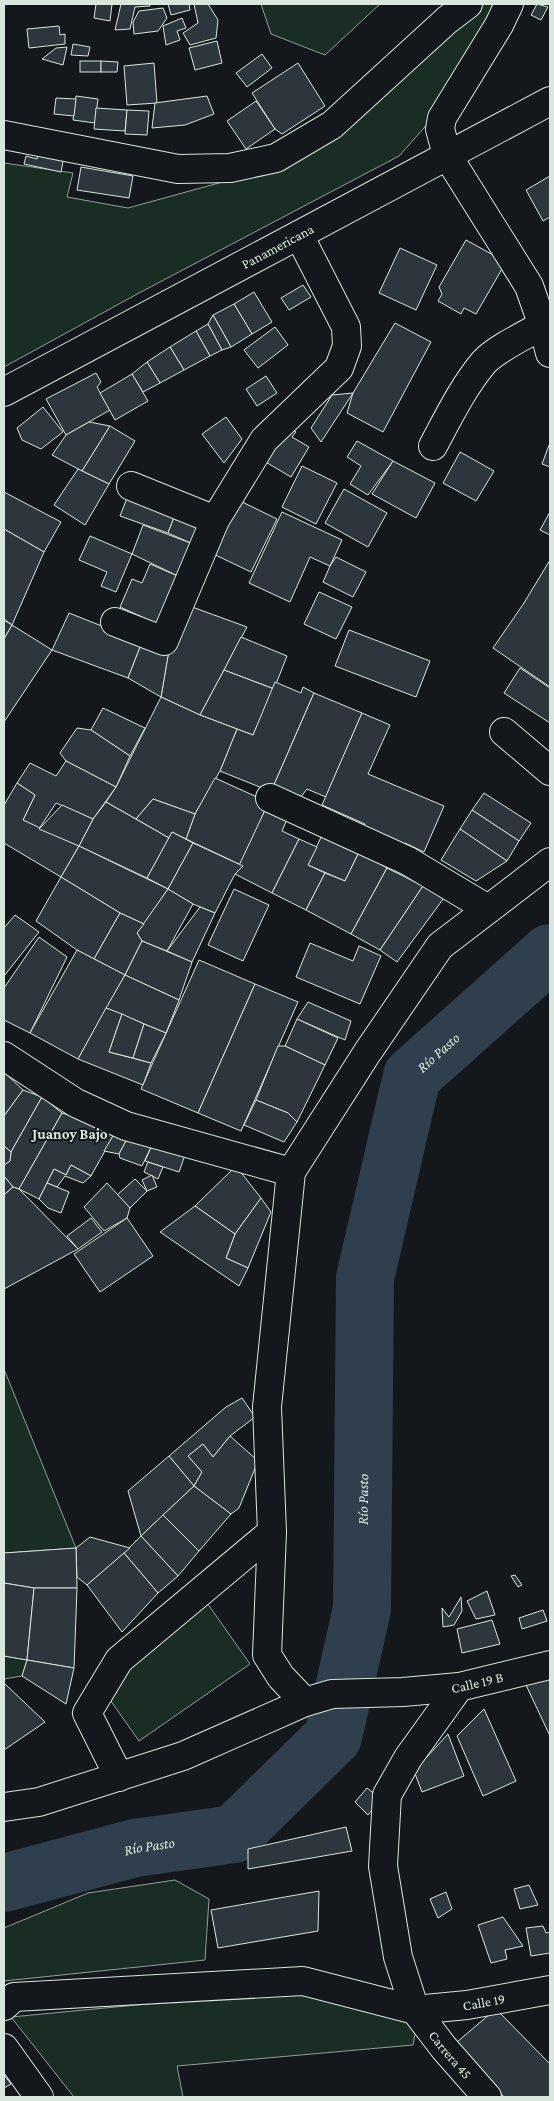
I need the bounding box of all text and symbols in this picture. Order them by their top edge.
street label: Panamericana [239,220,317,272]
water label: Río Pasto [414,1030,463,1076]
district label: Juanoy Bajo [30,1126,108,1143]
water label: Río Pasto [355,1474,371,1525]
street label: Calle 19 B [451,1669,505,1696]
water label: Río Pasto [122,1834,176,1859]
street label: Calle 19 [462,1990,506,2013]
street label: Carrera 45 [426,2027,475,2082]

